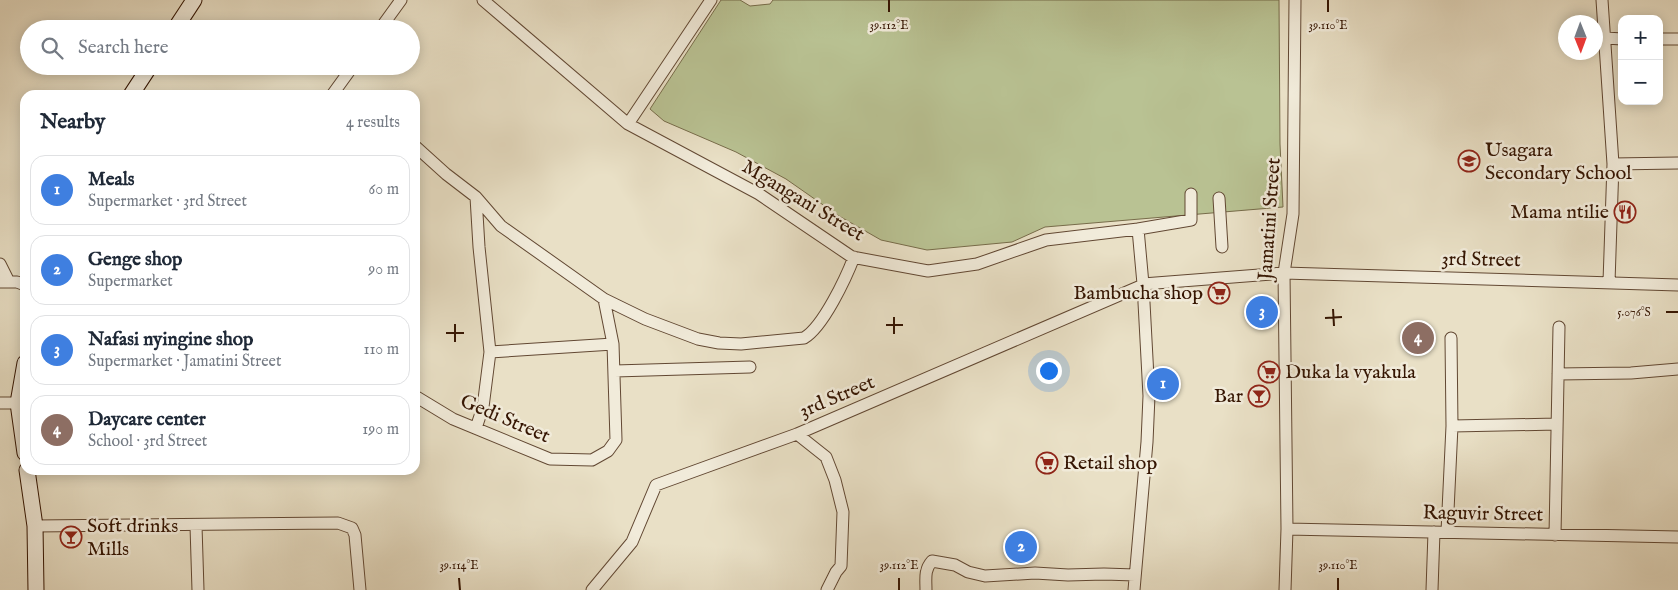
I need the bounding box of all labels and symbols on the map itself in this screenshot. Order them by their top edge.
north arrow [1558,15,1603,60]
text: 39.112°E [870,18,908,33]
text: 39.110°E [1308,18,1348,33]
place label: Usagara Secondary School [1485,138,1632,186]
school or university icon: Usagara Secondary School [1457,149,1481,173]
street label: Mgangani Street [737,155,869,247]
street label: Jamatini Street [1253,157,1287,283]
place label: Mama ntilie [1510,200,1609,225]
restaurant icon: Mama ntilie [1613,200,1637,224]
street label: 3rd Street [1441,247,1521,273]
place label: Bambucha shop [1073,281,1203,306]
supermarket icon: Bambucha shop [1207,281,1231,305]
pin: 3 [1246,293,1278,331]
text: 5.076°S [1617,305,1651,320]
pin: 4 [1402,319,1434,357]
your location [1036,358,1062,384]
supermarket icon: Duka la vyakula [1257,360,1281,384]
place label: Duka la vyakula [1285,360,1416,385]
pin: 1 [1147,365,1179,403]
street label: 3rd Street [796,370,879,424]
place label: Bar [1214,384,1244,409]
bar icon: Bar [1247,384,1271,408]
street label: Gedi Street [456,389,554,449]
supermarket icon: Retail shop [1035,451,1059,475]
place label: Retail shop [1063,451,1157,476]
street label: Raguvir Street [1422,500,1544,528]
place label: Soft drinks Mills [87,514,178,562]
bar icon: Soft drinks Mills [59,525,83,549]
pin: 2 [1005,528,1037,566]
text: 39.114°E [439,558,479,573]
text: 39.112°E [880,558,918,573]
text: 39.110°E [1318,558,1358,573]

